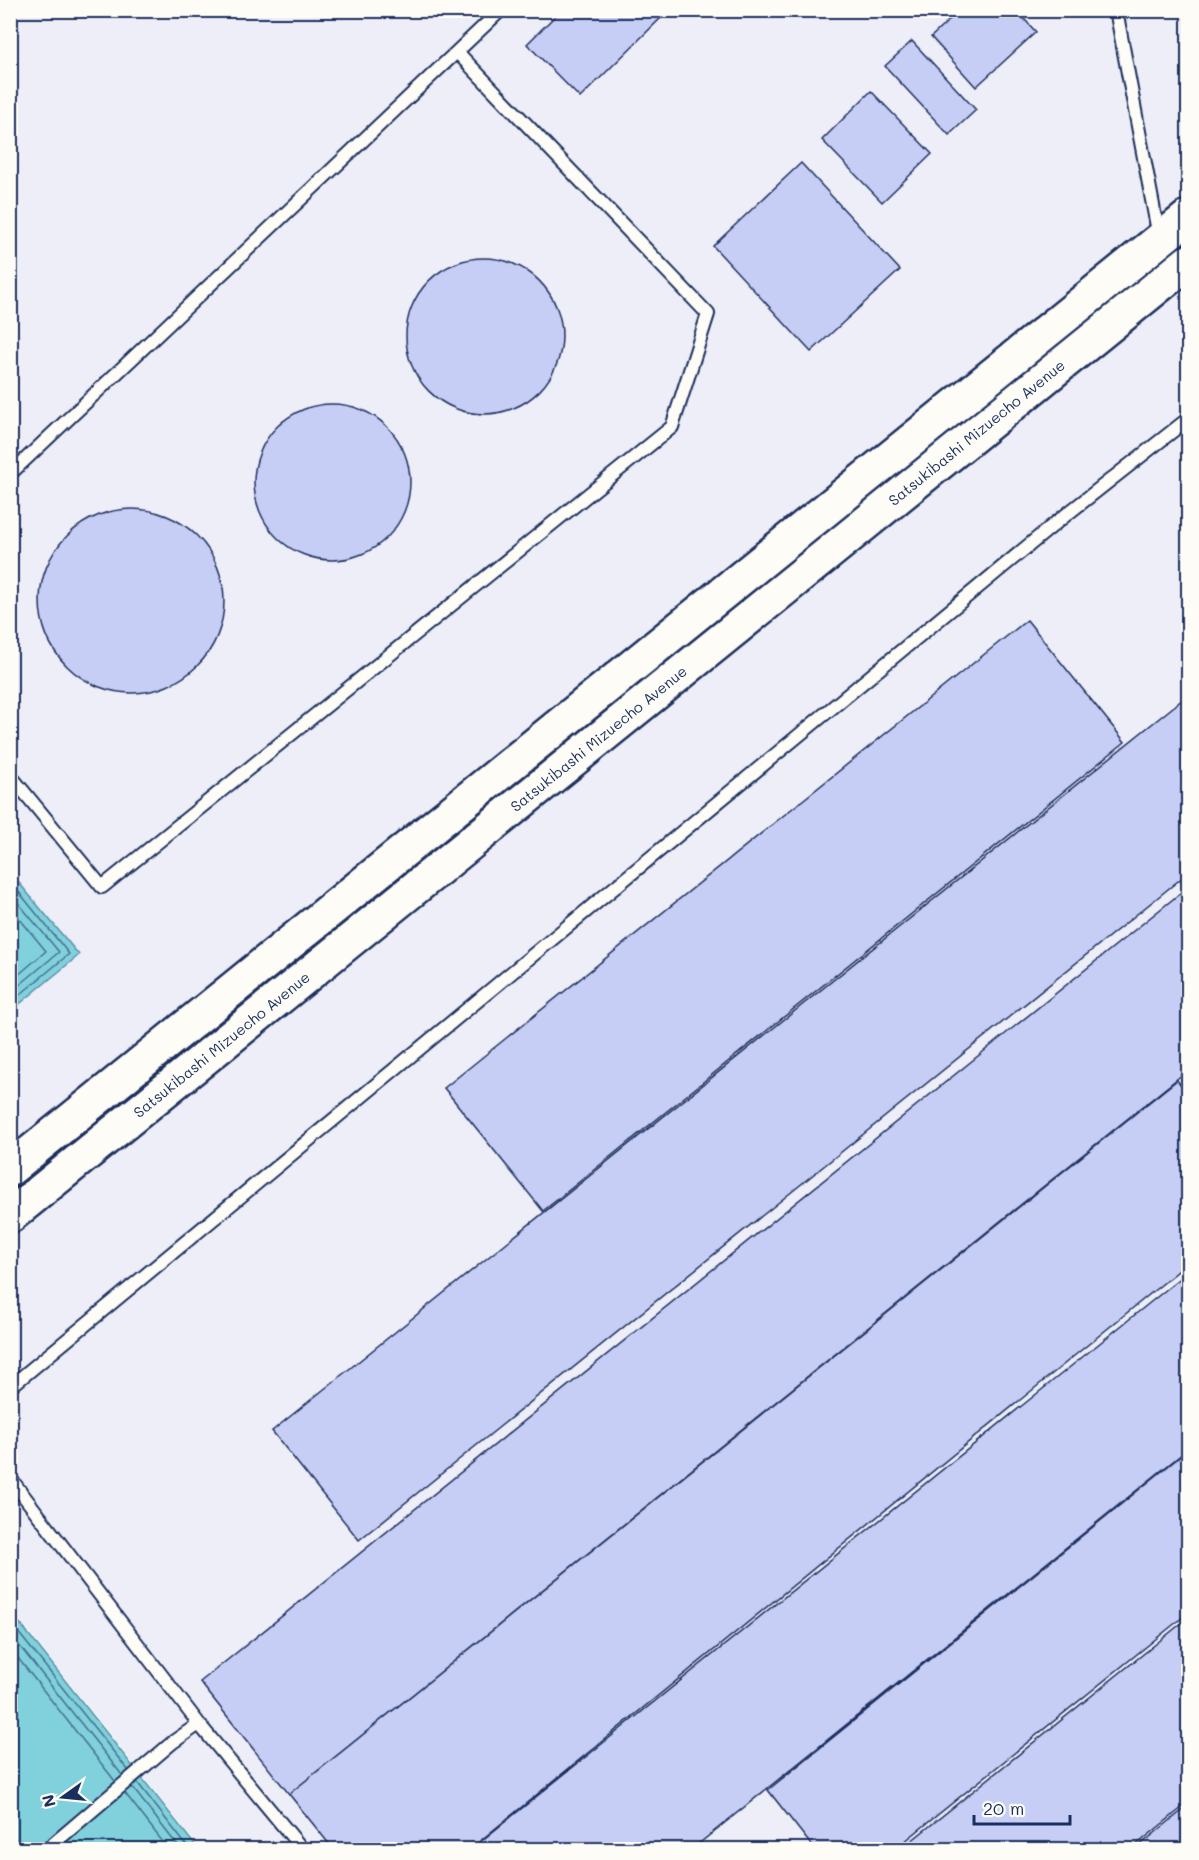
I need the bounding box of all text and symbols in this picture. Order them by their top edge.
street label: Satsukibashi Mizuecho Avenue [884,355,1069,510]
street label: Satsukibashi Mizuecho Avenue [506,661,691,816]
street label: Satsukibashi Mizuecho Avenue [129,967,314,1122]
north arrow [33,1767,93,1827]
scale bar [974,1788,1070,1826]
text: N [36,1792,60,1810]
text: 20 m [983,1796,1024,1820]

